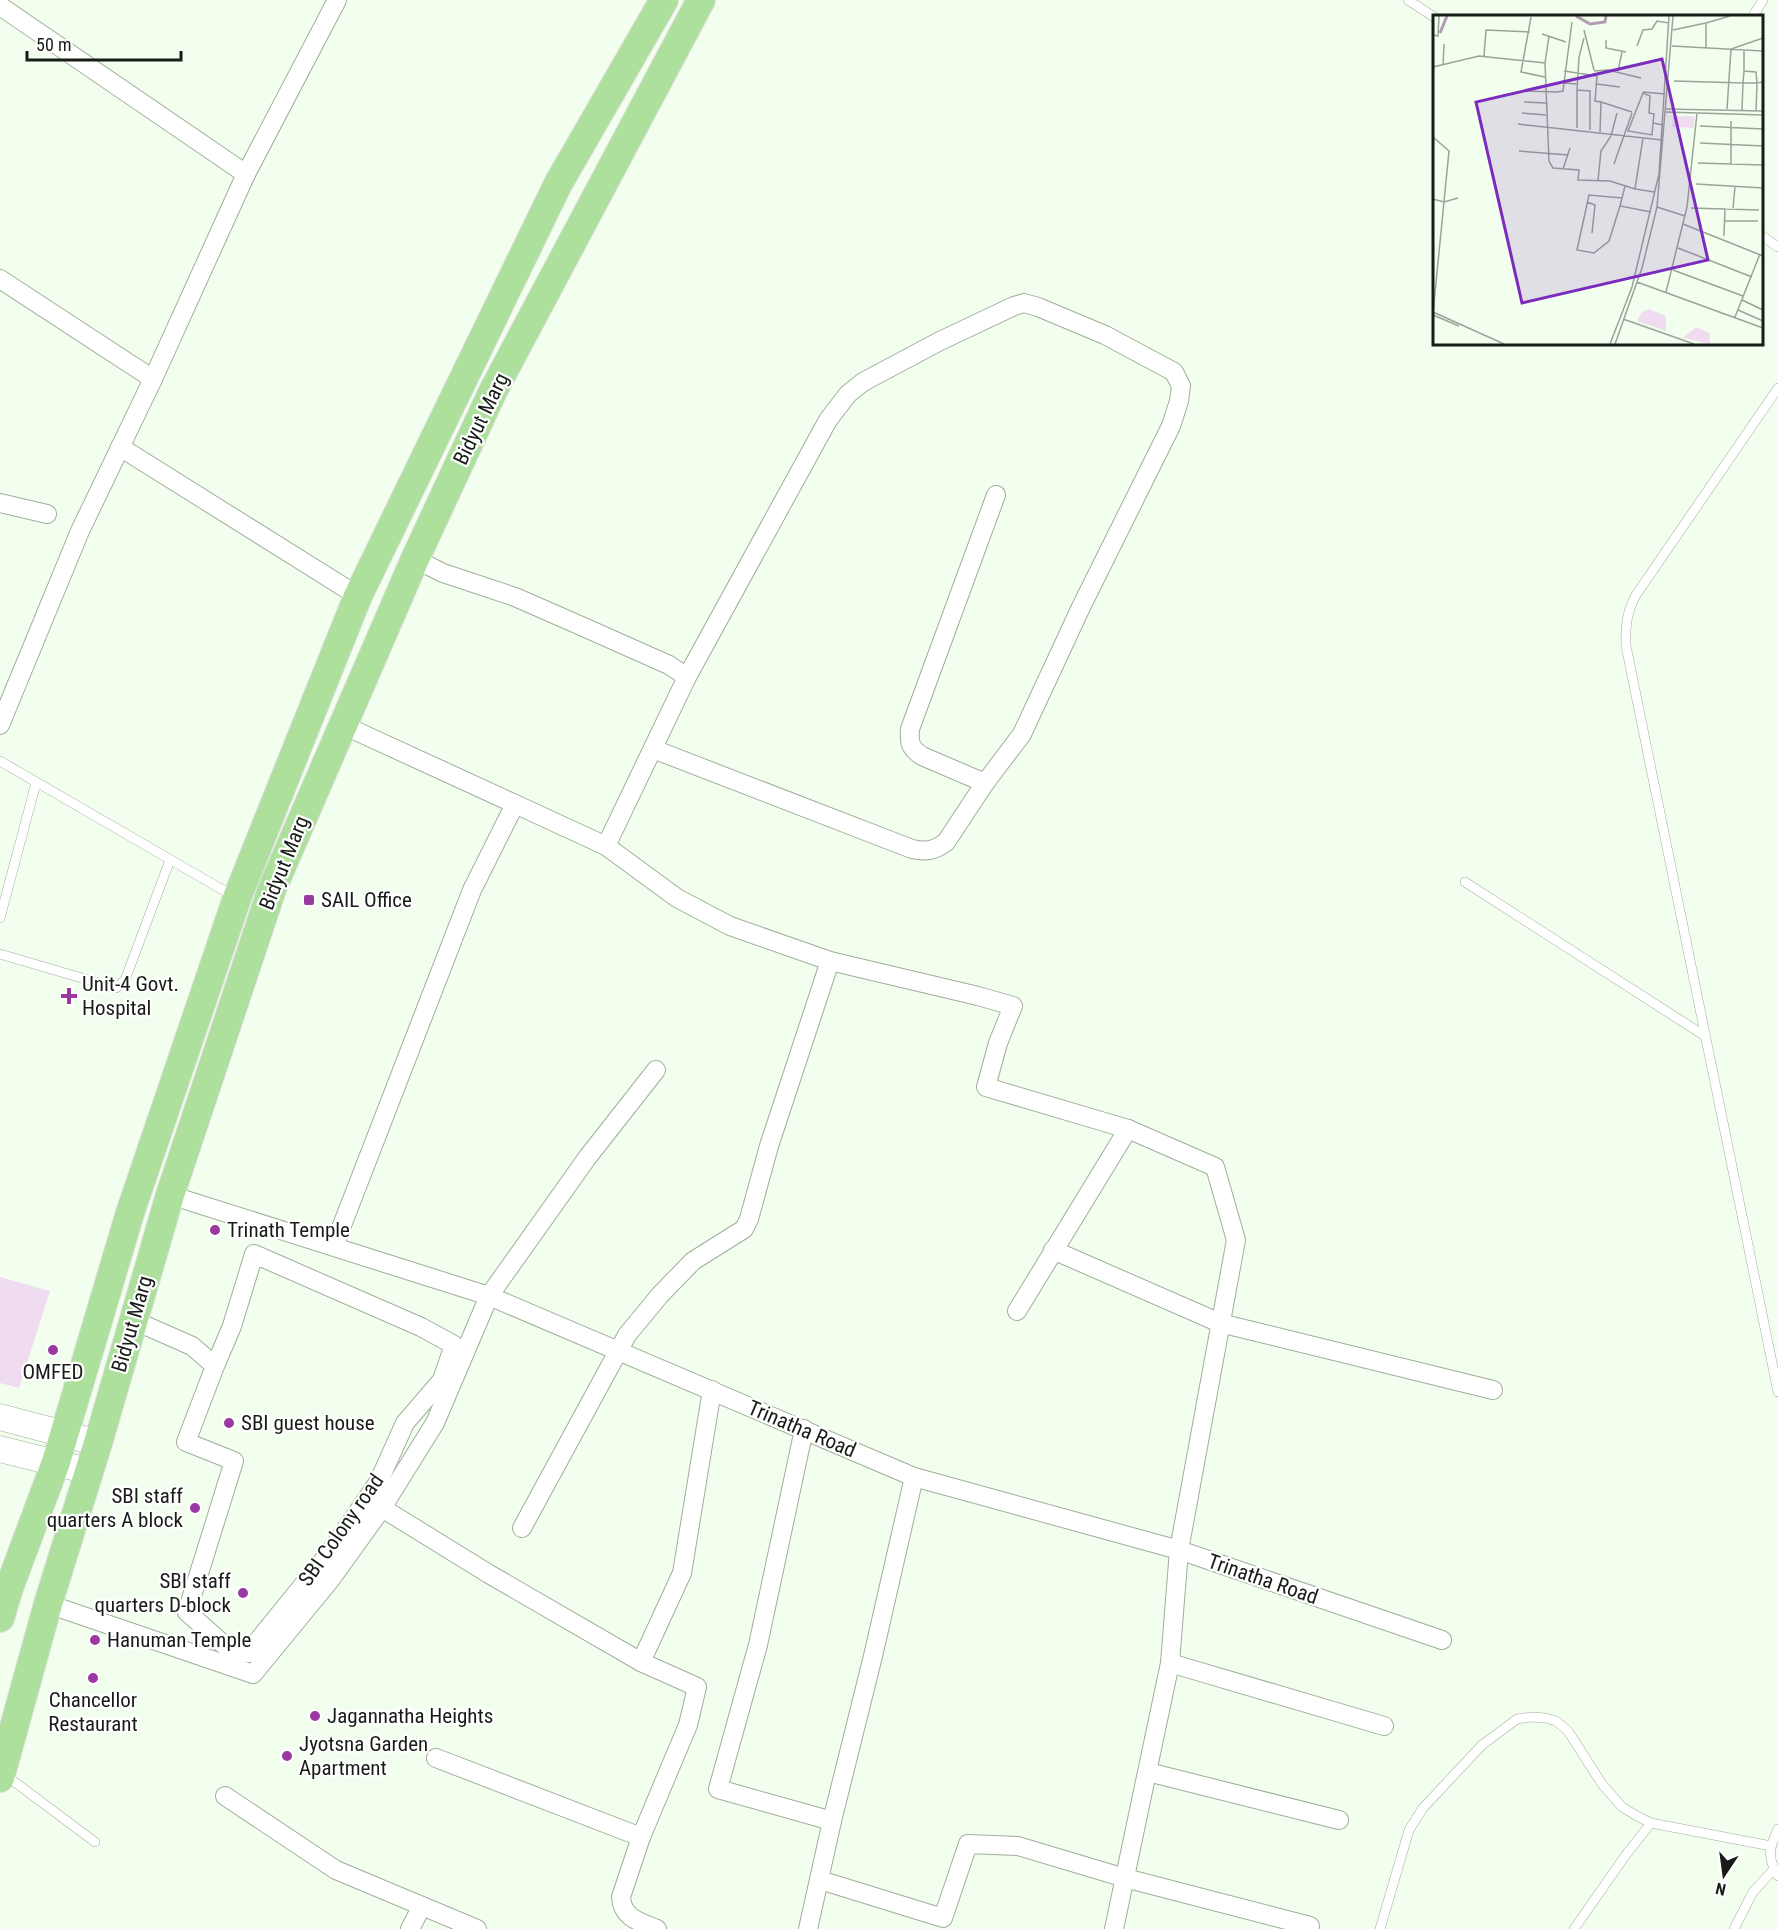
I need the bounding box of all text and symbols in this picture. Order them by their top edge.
inset map [1433,15,1763,345]
scale bar [27,24,182,62]
text: 50 m [36,34,71,55]
street label: Bidyut Marg [448,369,514,469]
street label: Bidyut Marg [254,813,314,913]
place label: SAIL Office [321,888,412,912]
marker: SAIL Office [302,893,316,907]
place label: Unit-4 Govt. Hospital [82,972,179,1020]
marker: Unit-4 Govt. Hospital [60,987,78,1005]
place label: Trinath Temple [227,1218,350,1242]
marker: Trinath Temple [208,1223,222,1237]
street label: Bidyut Marg [107,1273,157,1375]
marker: OMFED [46,1343,60,1357]
place label: OMFED [22,1360,84,1384]
street label: Trinatha Road [744,1395,860,1463]
place label: SBI guest house [241,1411,375,1435]
marker: SBI guest house [222,1416,236,1430]
street label: SBI Colony road [294,1469,388,1591]
place label: SBI staff quarters A block [47,1484,184,1532]
marker: SBI staff quarters A block [188,1501,202,1515]
street label: Trinatha Road [1205,1549,1321,1609]
place label: SBI staff quarters D-block [94,1569,232,1617]
marker: SBI staff quarters D-block [236,1586,250,1600]
place label: Hanuman Temple [107,1628,252,1652]
marker: Hanuman Temple [88,1633,102,1647]
marker: Chancellor Restaurant [86,1671,100,1685]
place label: Chancellor Restaurant [48,1688,138,1736]
place label: Jagannatha Heights [327,1704,493,1728]
marker: Jagannatha Heights [308,1709,322,1723]
place label: Jyotsna Garden Apartment [299,1732,428,1780]
marker: Jyotsna Garden Apartment [280,1749,294,1763]
north arrow [1694,1845,1754,1905]
text: N [1714,1879,1728,1899]

